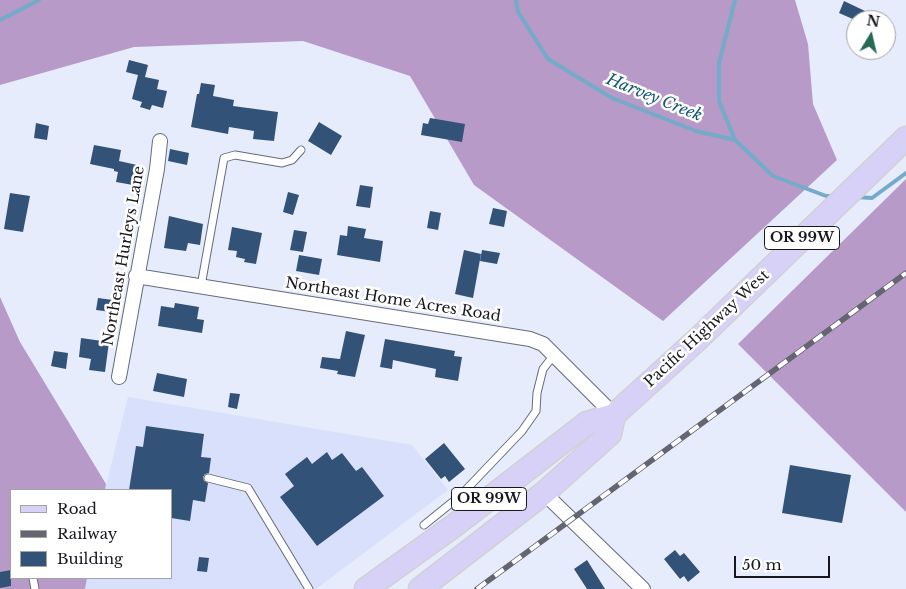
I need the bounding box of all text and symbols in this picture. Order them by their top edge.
north arrow [846,10,896,60]
text: N [865,11,881,31]
water label: Harvey Creek [603,70,705,126]
street label: Northeast Hurleys Lane [99,165,149,347]
road number: OR 99W [764,227,840,250]
street label: Pacific Highway West [641,267,773,391]
street label: Northeast Home Acres Road [284,274,502,326]
road number: OR 99W [452,488,526,510]
legend [10,489,172,579]
text: Road [57,499,97,518]
text: Railway [57,524,117,543]
scale bar [736,546,832,578]
text: Building [57,549,123,568]
text: 50 m [742,555,782,574]

